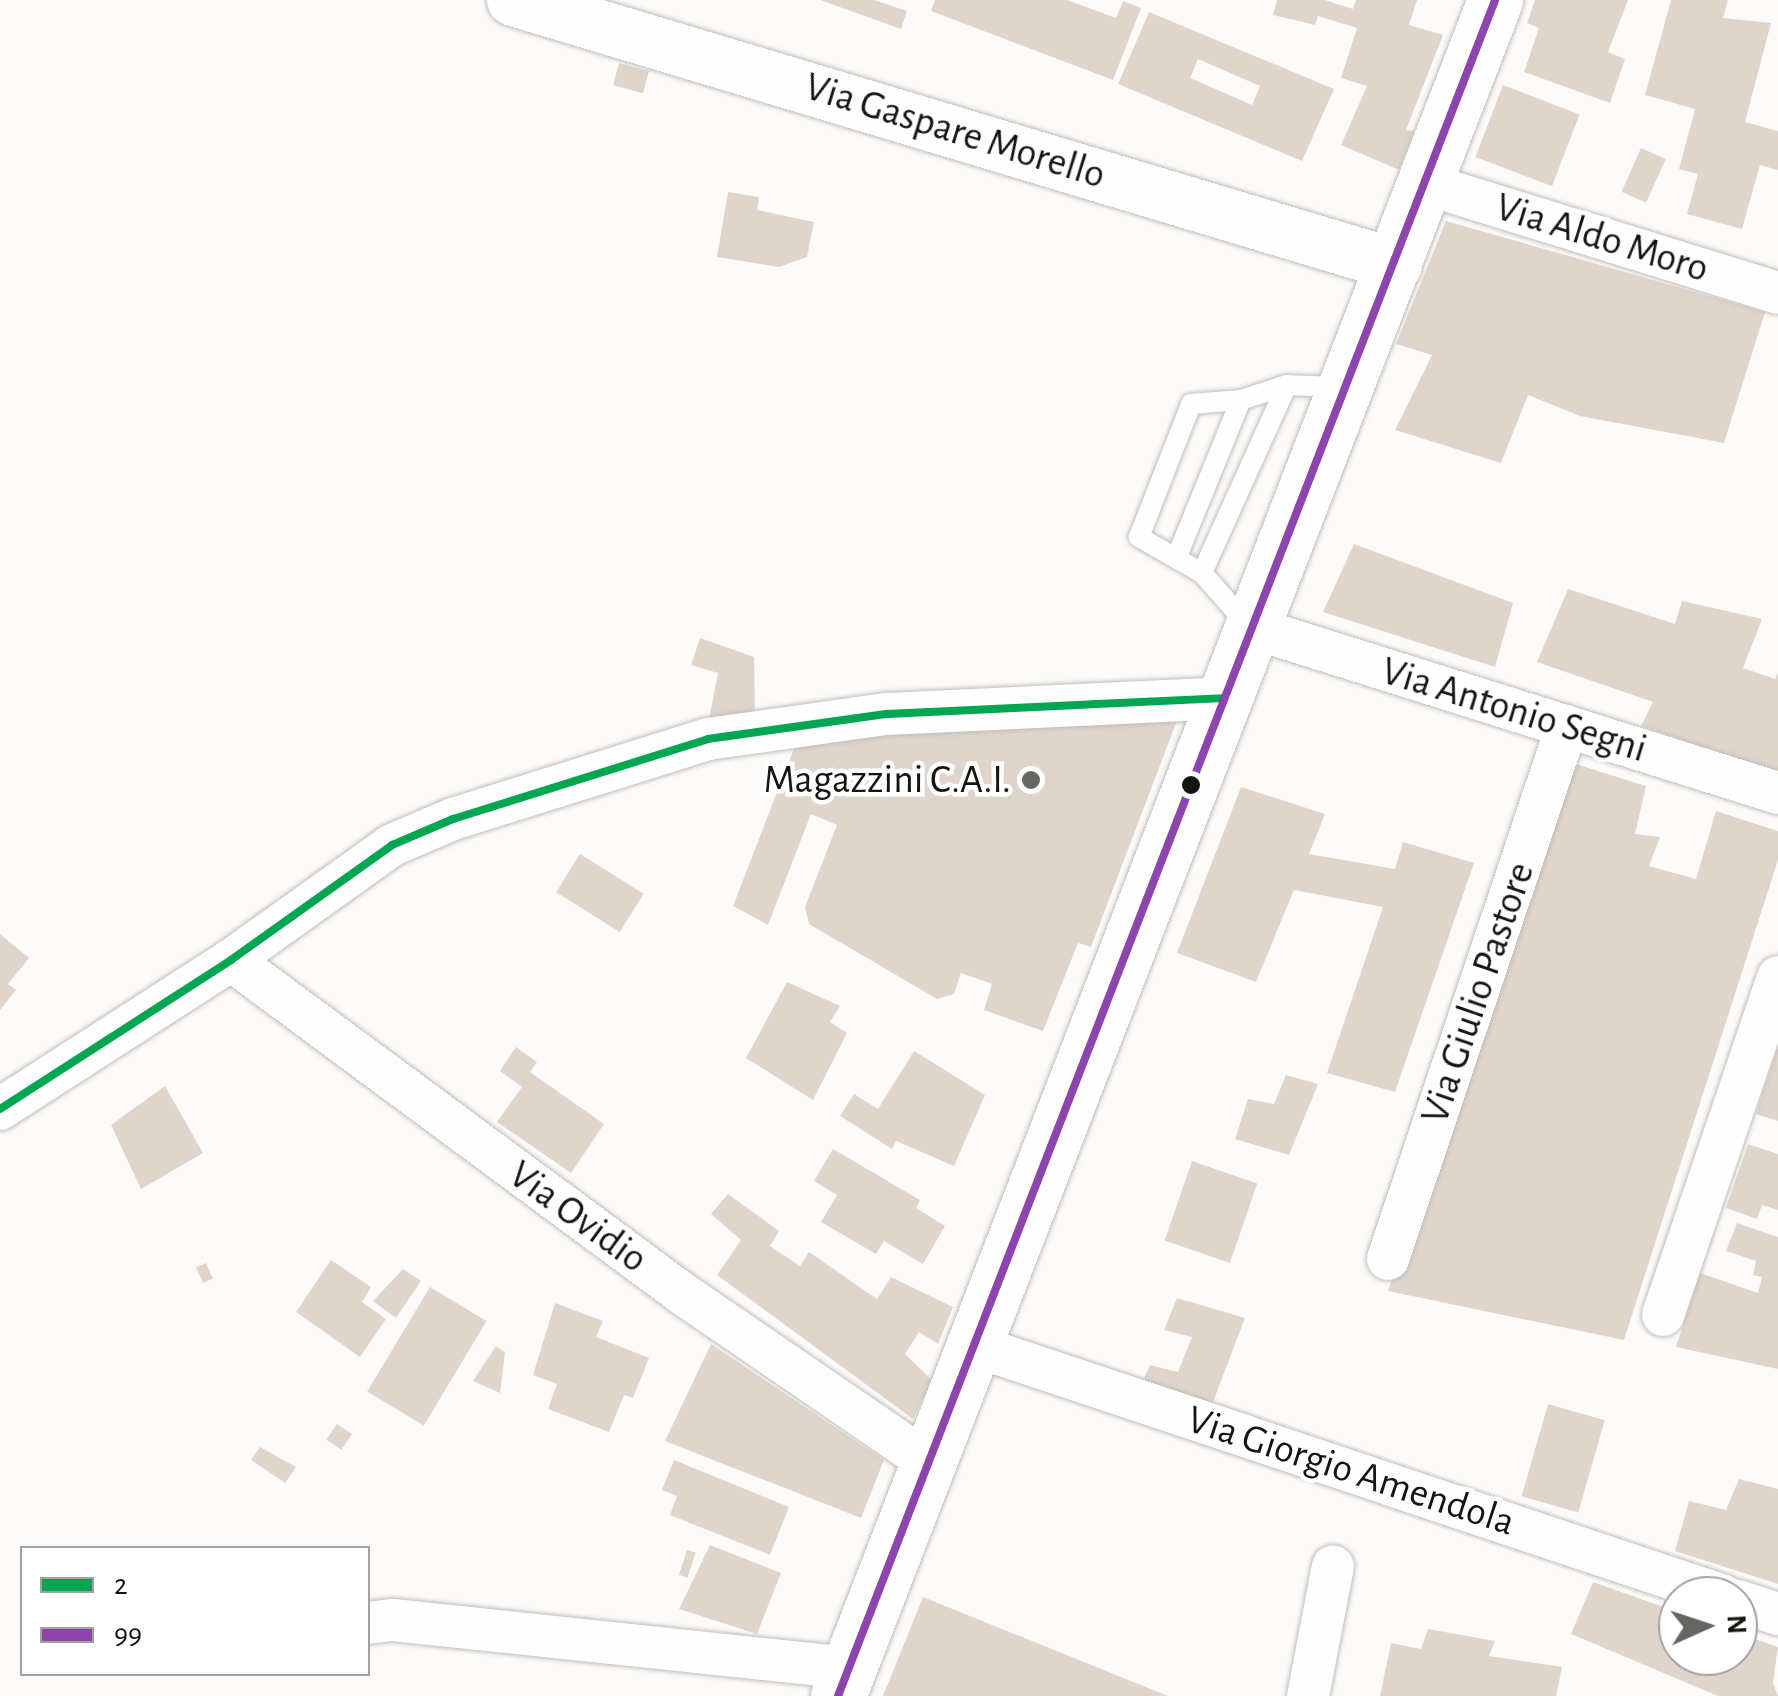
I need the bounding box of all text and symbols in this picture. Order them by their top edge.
street label: Via Gaspare Morello [799,63,1111,199]
street label: Via Aldo Moro [1490,183,1714,293]
street label: Via Antonio Segni [1376,647,1652,773]
place label: Magazzini C.A.I. [763,756,1011,804]
marker: Magazzini C.A.I. [1020,769,1042,791]
unlabelled marker [1181,775,1201,795]
street label: Via Giulio Pastore [1411,856,1545,1130]
street label: Via Ovidio [499,1151,657,1283]
street label: Via Giorgio Amendola [1181,1395,1521,1547]
legend [20,1546,370,1676]
text: 2 [114,1570,128,1600]
north arrow [1658,1576,1758,1676]
text: N [1721,1614,1750,1635]
text: 99 [114,1620,142,1650]

